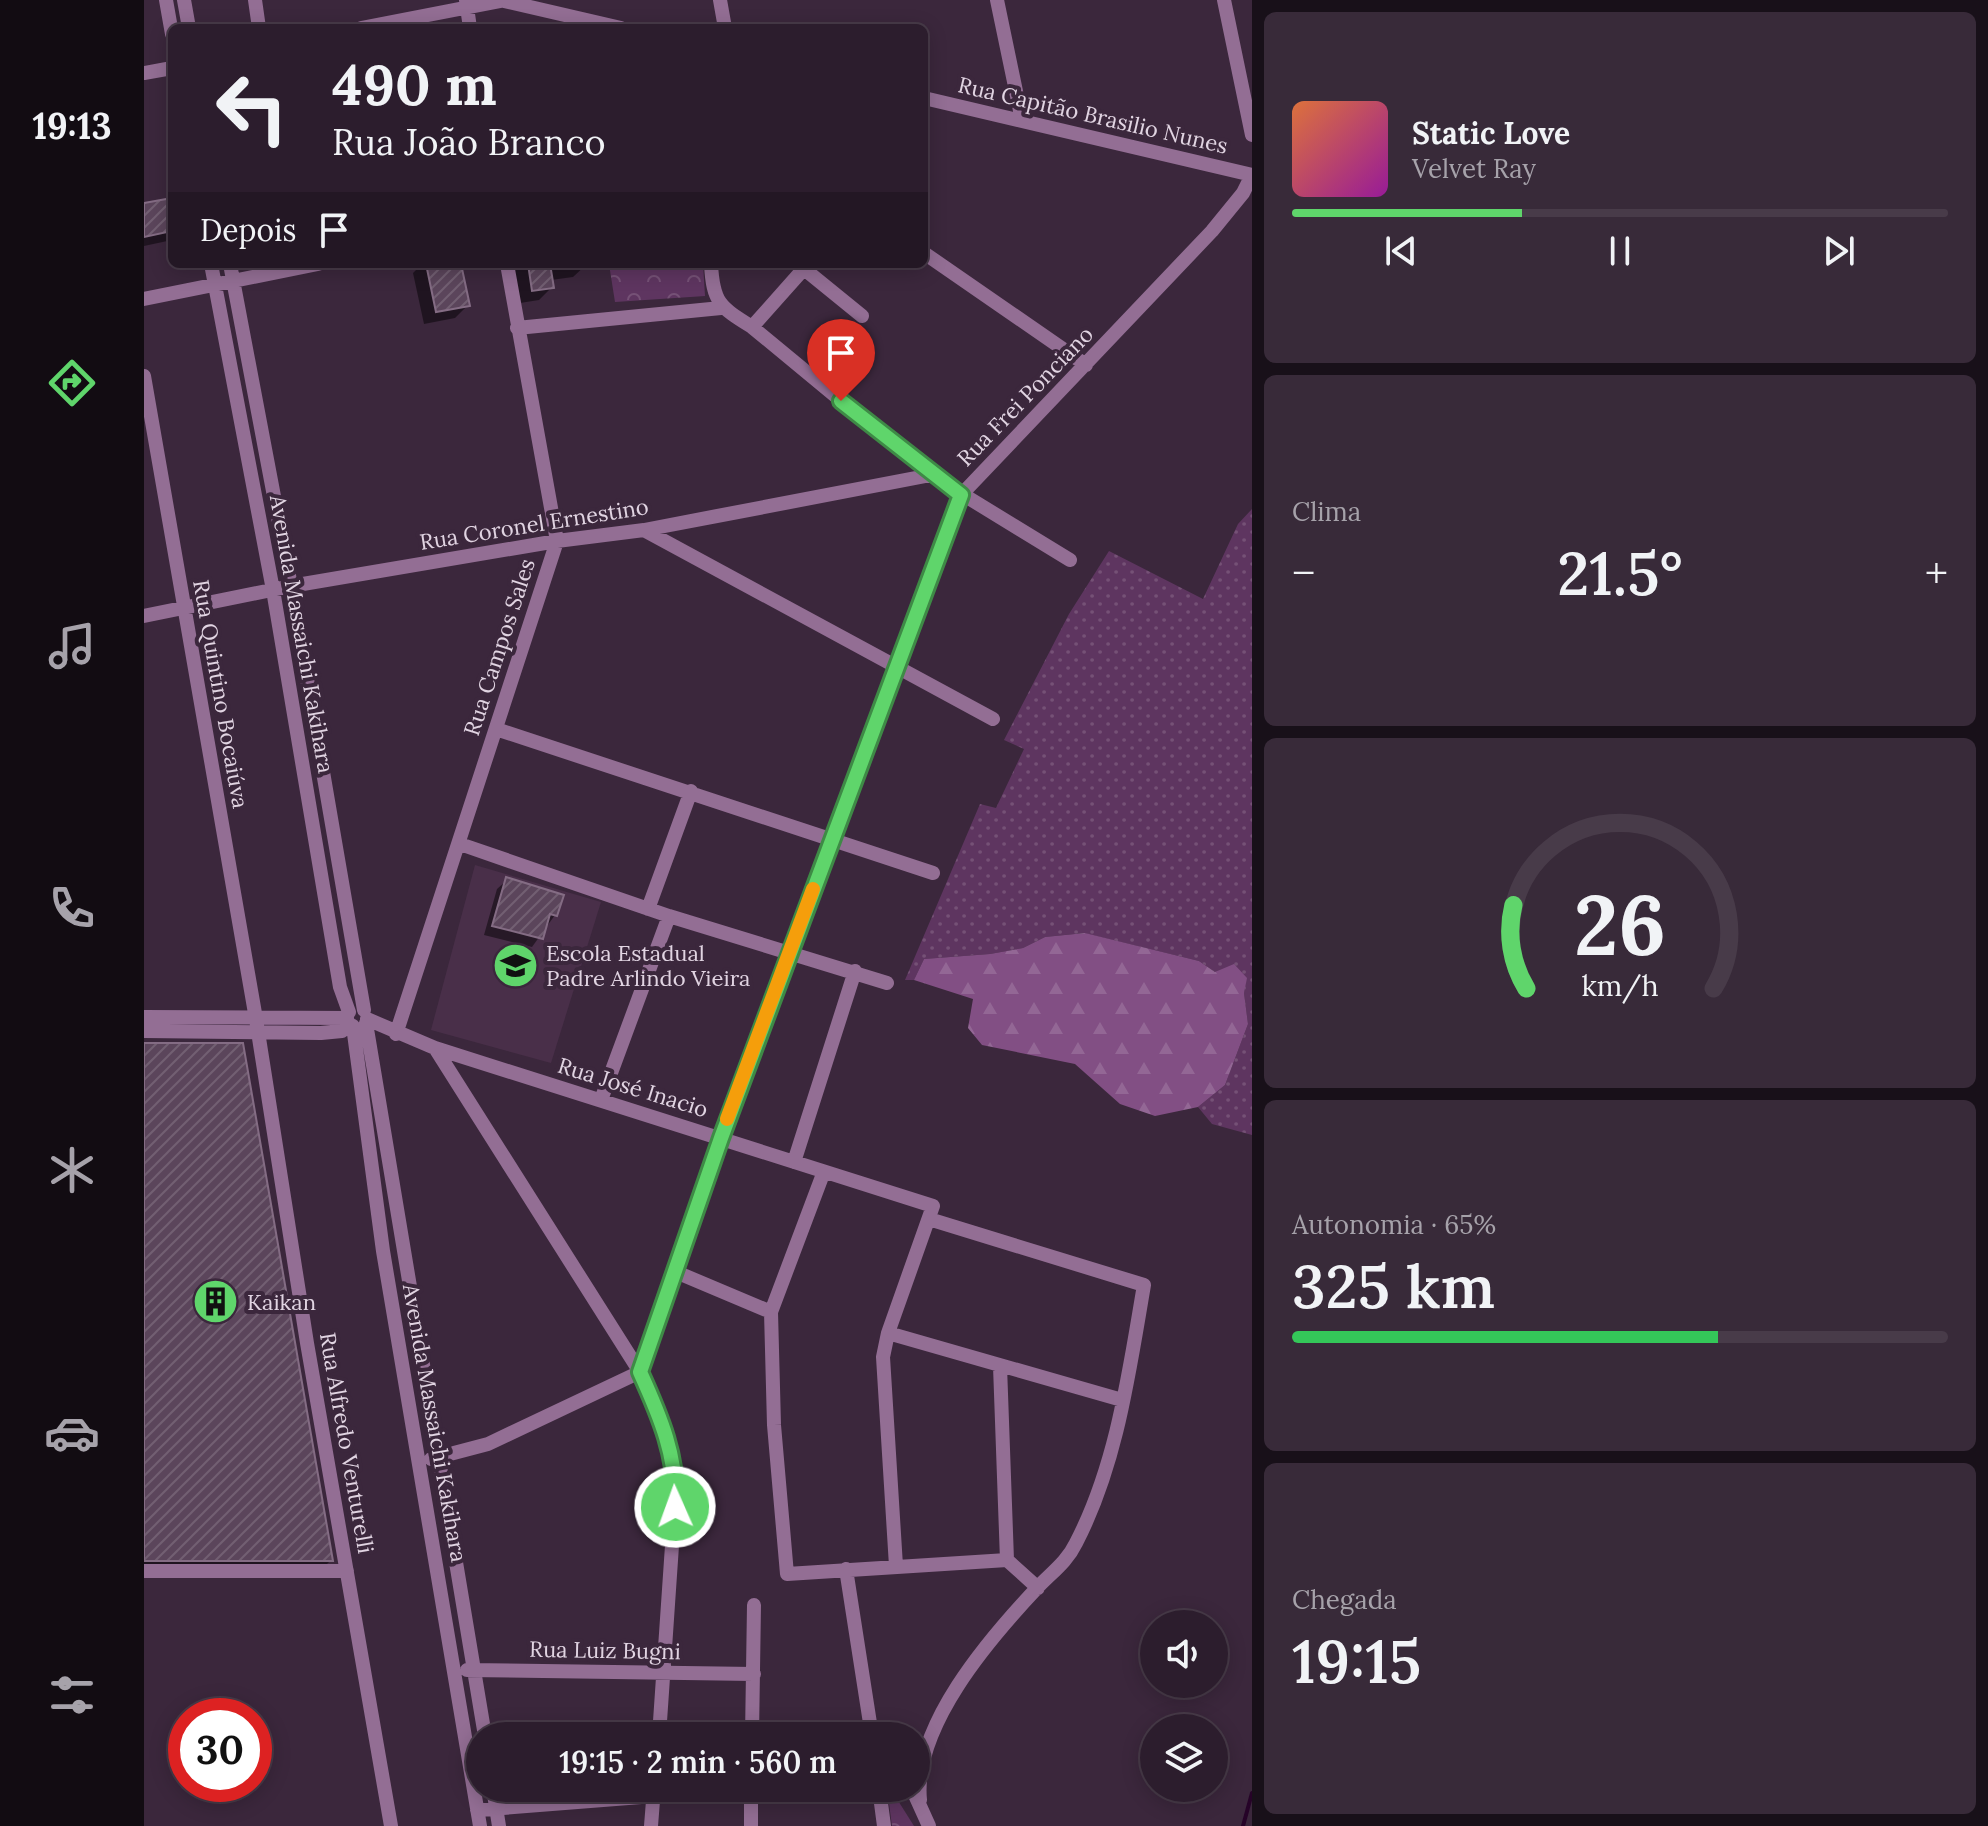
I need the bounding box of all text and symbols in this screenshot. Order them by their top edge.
text: 490 m [332,49,497,120]
icon: left [200,56,304,160]
street label: Rua Capitão Brasilio Nunes [955,70,1231,160]
text: 19:13 [32,103,112,149]
text: Static Love [1412,114,1570,152]
text: Rua João Branco [332,119,605,165]
text: Velvet Ray [1412,152,1536,185]
icon: arrive [312,208,356,252]
text: Depois [200,211,296,249]
icon: previous [1379,229,1423,273]
icon: pause [1598,229,1642,273]
icon: next [1817,229,1861,273]
pin [807,319,875,401]
street label: Rua Frei Ponciano [951,320,1099,472]
icon: arrive [819,331,863,375]
icon: directions [44,355,100,411]
street label: Avenida Massaichi Kakihara [264,492,340,775]
street label: Rua Coronel Ernestino [418,492,650,556]
text: Clima [1292,495,1361,528]
text: 21.5° [1557,535,1683,611]
text: − [1292,545,1315,601]
text: + [1925,545,1948,601]
street label: Rua Campos Sales [457,555,541,739]
street label: Rua Quintino Bocaiúva [187,577,255,811]
icon: music [44,618,100,674]
text: 26 [1574,871,1666,978]
icon: phone [44,880,100,936]
place label: Escola Estadual Padre Arlindo Vieira [546,939,750,992]
school or university icon: Escola Estadual Padre Arlindo Vieira [491,942,539,990]
text: km/h [1581,967,1659,1004]
street label: Rua José Inacio [555,1051,711,1123]
icon: climate [44,1142,100,1198]
text: Autonomia · 65% [1292,1208,1496,1241]
text: 325 km [1292,1248,1495,1324]
building icon: Kaikan [192,1278,240,1326]
street label: Avenida Massaichi Kakihara [397,1281,473,1564]
place label: Kaikan [247,1288,316,1316]
street label: Rua Alfredo Venturelli [314,1330,380,1556]
icon: car [44,1405,100,1461]
position arrow [633,1465,717,1549]
text: Chegada [1292,1583,1397,1616]
map controls [1140,1610,1228,1802]
button: sound [1140,1610,1228,1698]
text: 19:15 [1292,1623,1421,1699]
street label: Rua Luiz Bugni [529,1635,681,1665]
icon: filters [44,1667,100,1723]
speed limit sign: 30 [168,1698,272,1802]
button: layers [1140,1714,1228,1802]
text: 19:15 · 2 min · 560 m [559,1743,837,1781]

